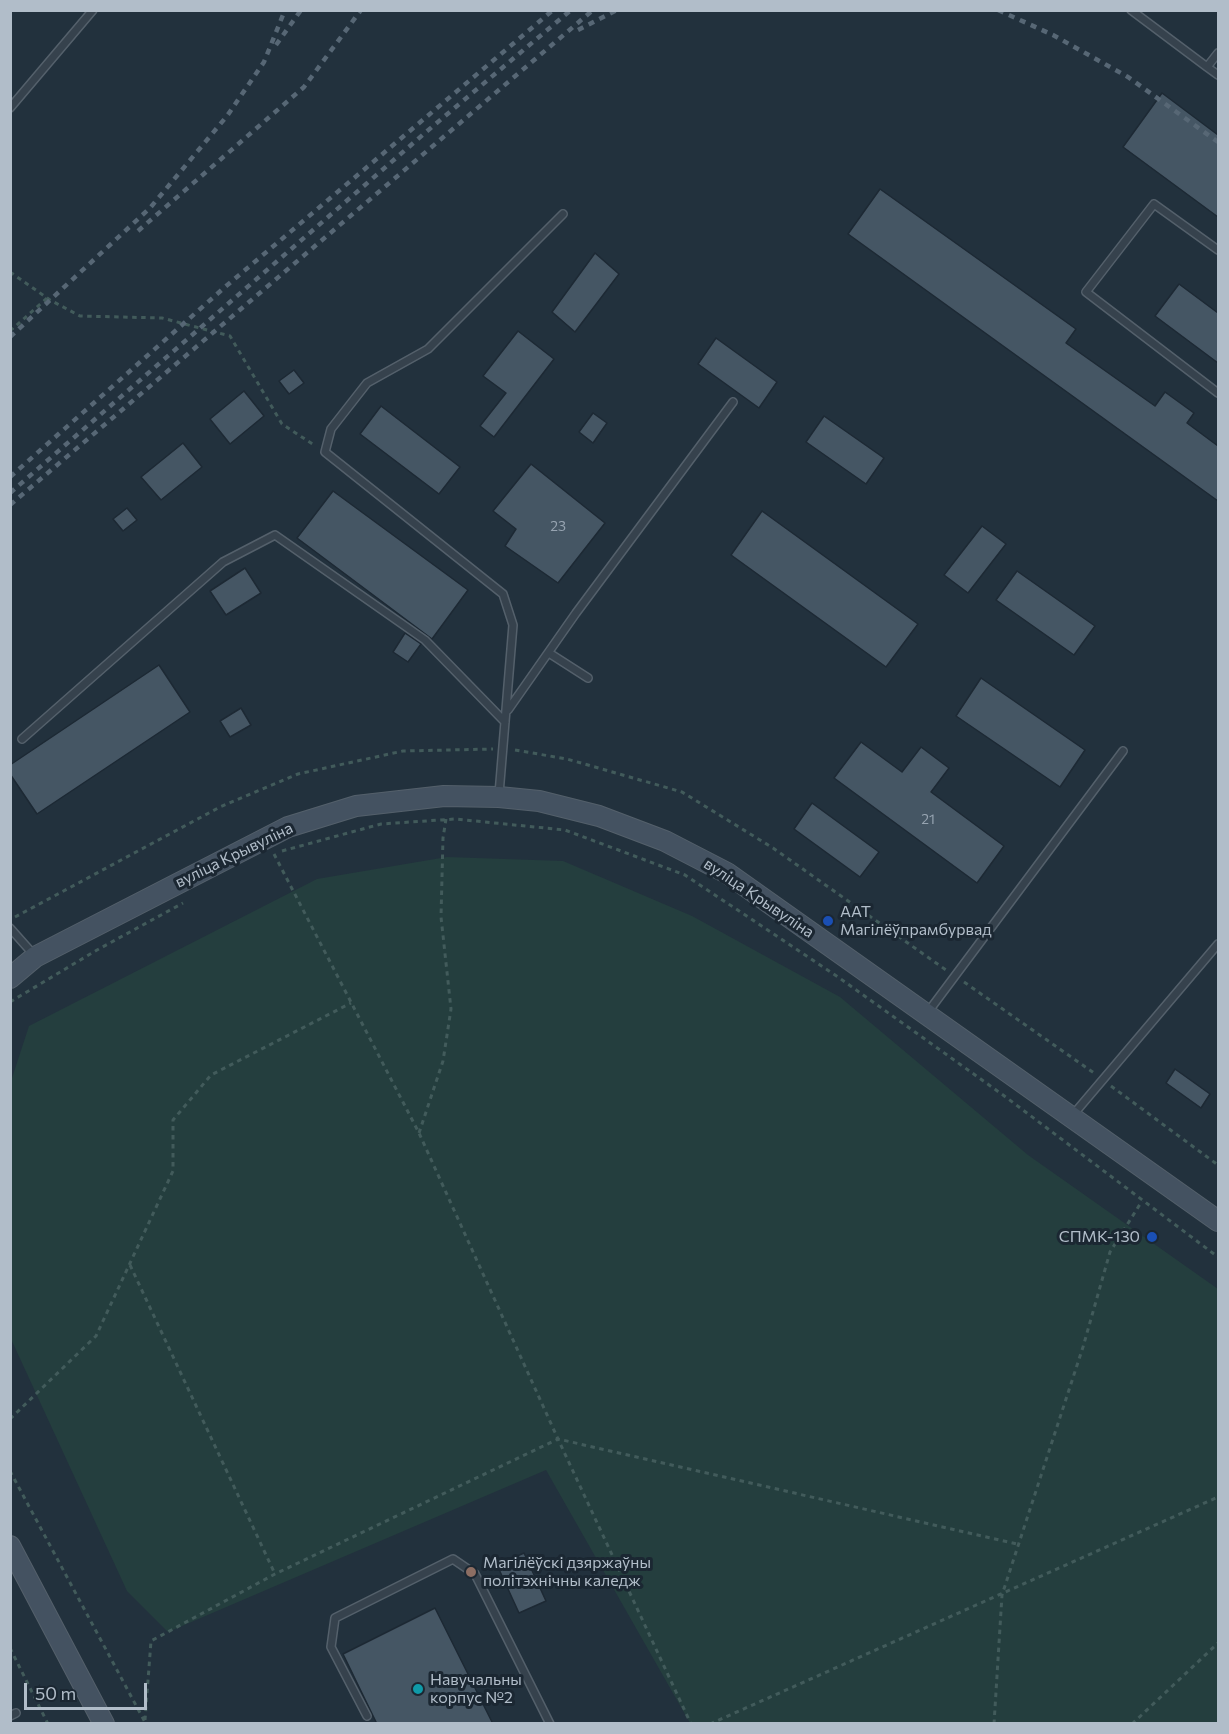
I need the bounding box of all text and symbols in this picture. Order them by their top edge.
house number: 23 [550,518,566,534]
house number: 21 [921,811,935,827]
street label: вуліца Крывуліна [172,818,296,892]
street label: вуліца Крывуліна [700,854,818,942]
place label: ААТ Магілёўпрамбурвад [840,902,992,940]
marker: ААТ Магілёўпрамбурвад [821,914,835,928]
place label: СПМК-130 [1059,1227,1140,1247]
marker: СПМК-130 [1145,1230,1159,1244]
place label: Магілёўскі дзяржаўны політэхнічны каледж [483,1553,651,1591]
marker: Магілёўскі дзяржаўны політэхнічны каледж [464,1565,478,1579]
place label: Навучальны корпус №2 [430,1670,522,1708]
scale bar [27,1671,150,1709]
text: 50 m [35,1682,76,1704]
marker: Навучальны корпус №2 [411,1682,425,1696]

